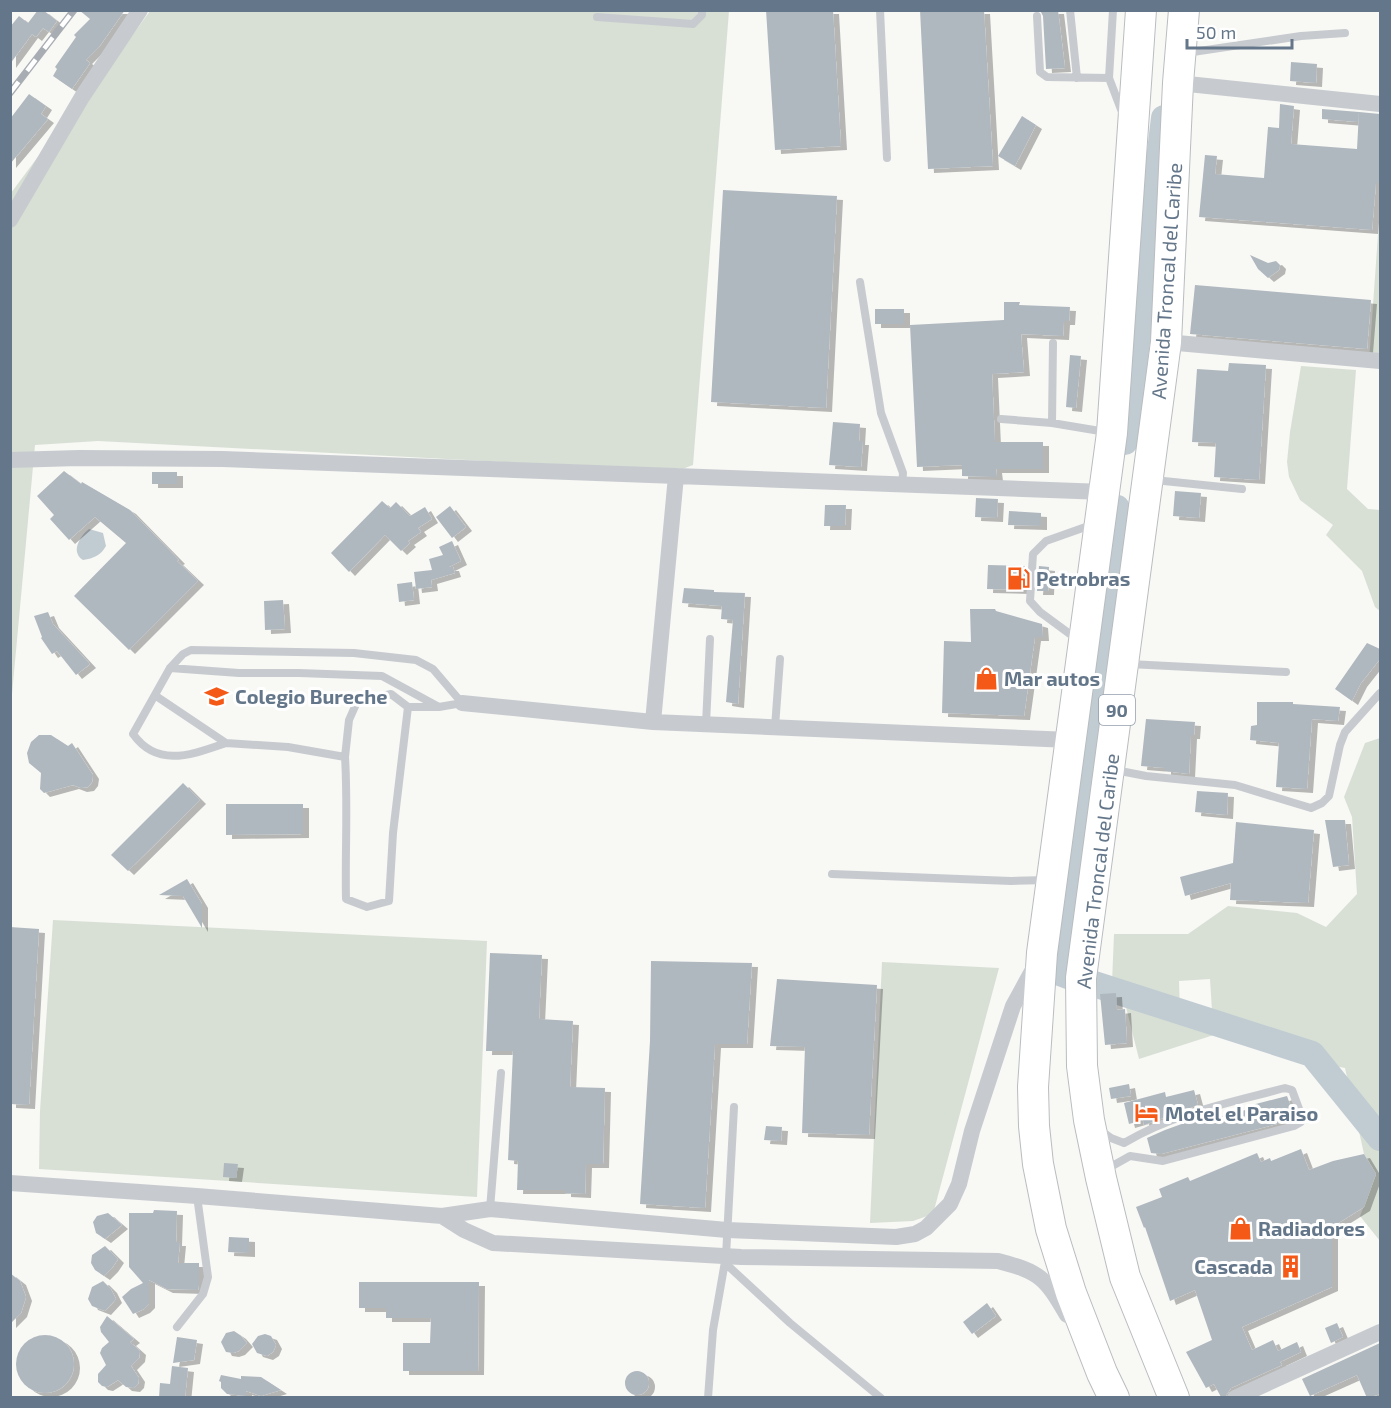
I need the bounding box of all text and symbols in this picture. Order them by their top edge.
scale bar [1187,12,1292,50]
text: 50 m [1196,21,1236,43]
street label: Avenida Troncal del Caribe [1146,162,1186,400]
fuel station icon: Petrobras [1005,565,1031,591]
place label: Petrobras [1036,566,1130,590]
shop icon: Mar autos [973,665,999,691]
place label: Mar autos [1004,666,1100,690]
school or university icon: Colegio Bureche [204,683,230,709]
place label: Colegio Bureche [235,684,387,708]
road number: 90 [1099,695,1135,725]
street label: Avenida Troncal del Caribe [1071,752,1123,990]
hotel icon: Motel el Paraiso [1134,1100,1160,1126]
place label: Motel el Paraiso [1165,1101,1318,1125]
shop icon: Radiadores [1227,1215,1253,1241]
place label: Radiadores [1258,1216,1365,1240]
building icon: Cascada [1278,1253,1304,1279]
place label: Cascada [1194,1254,1273,1278]

